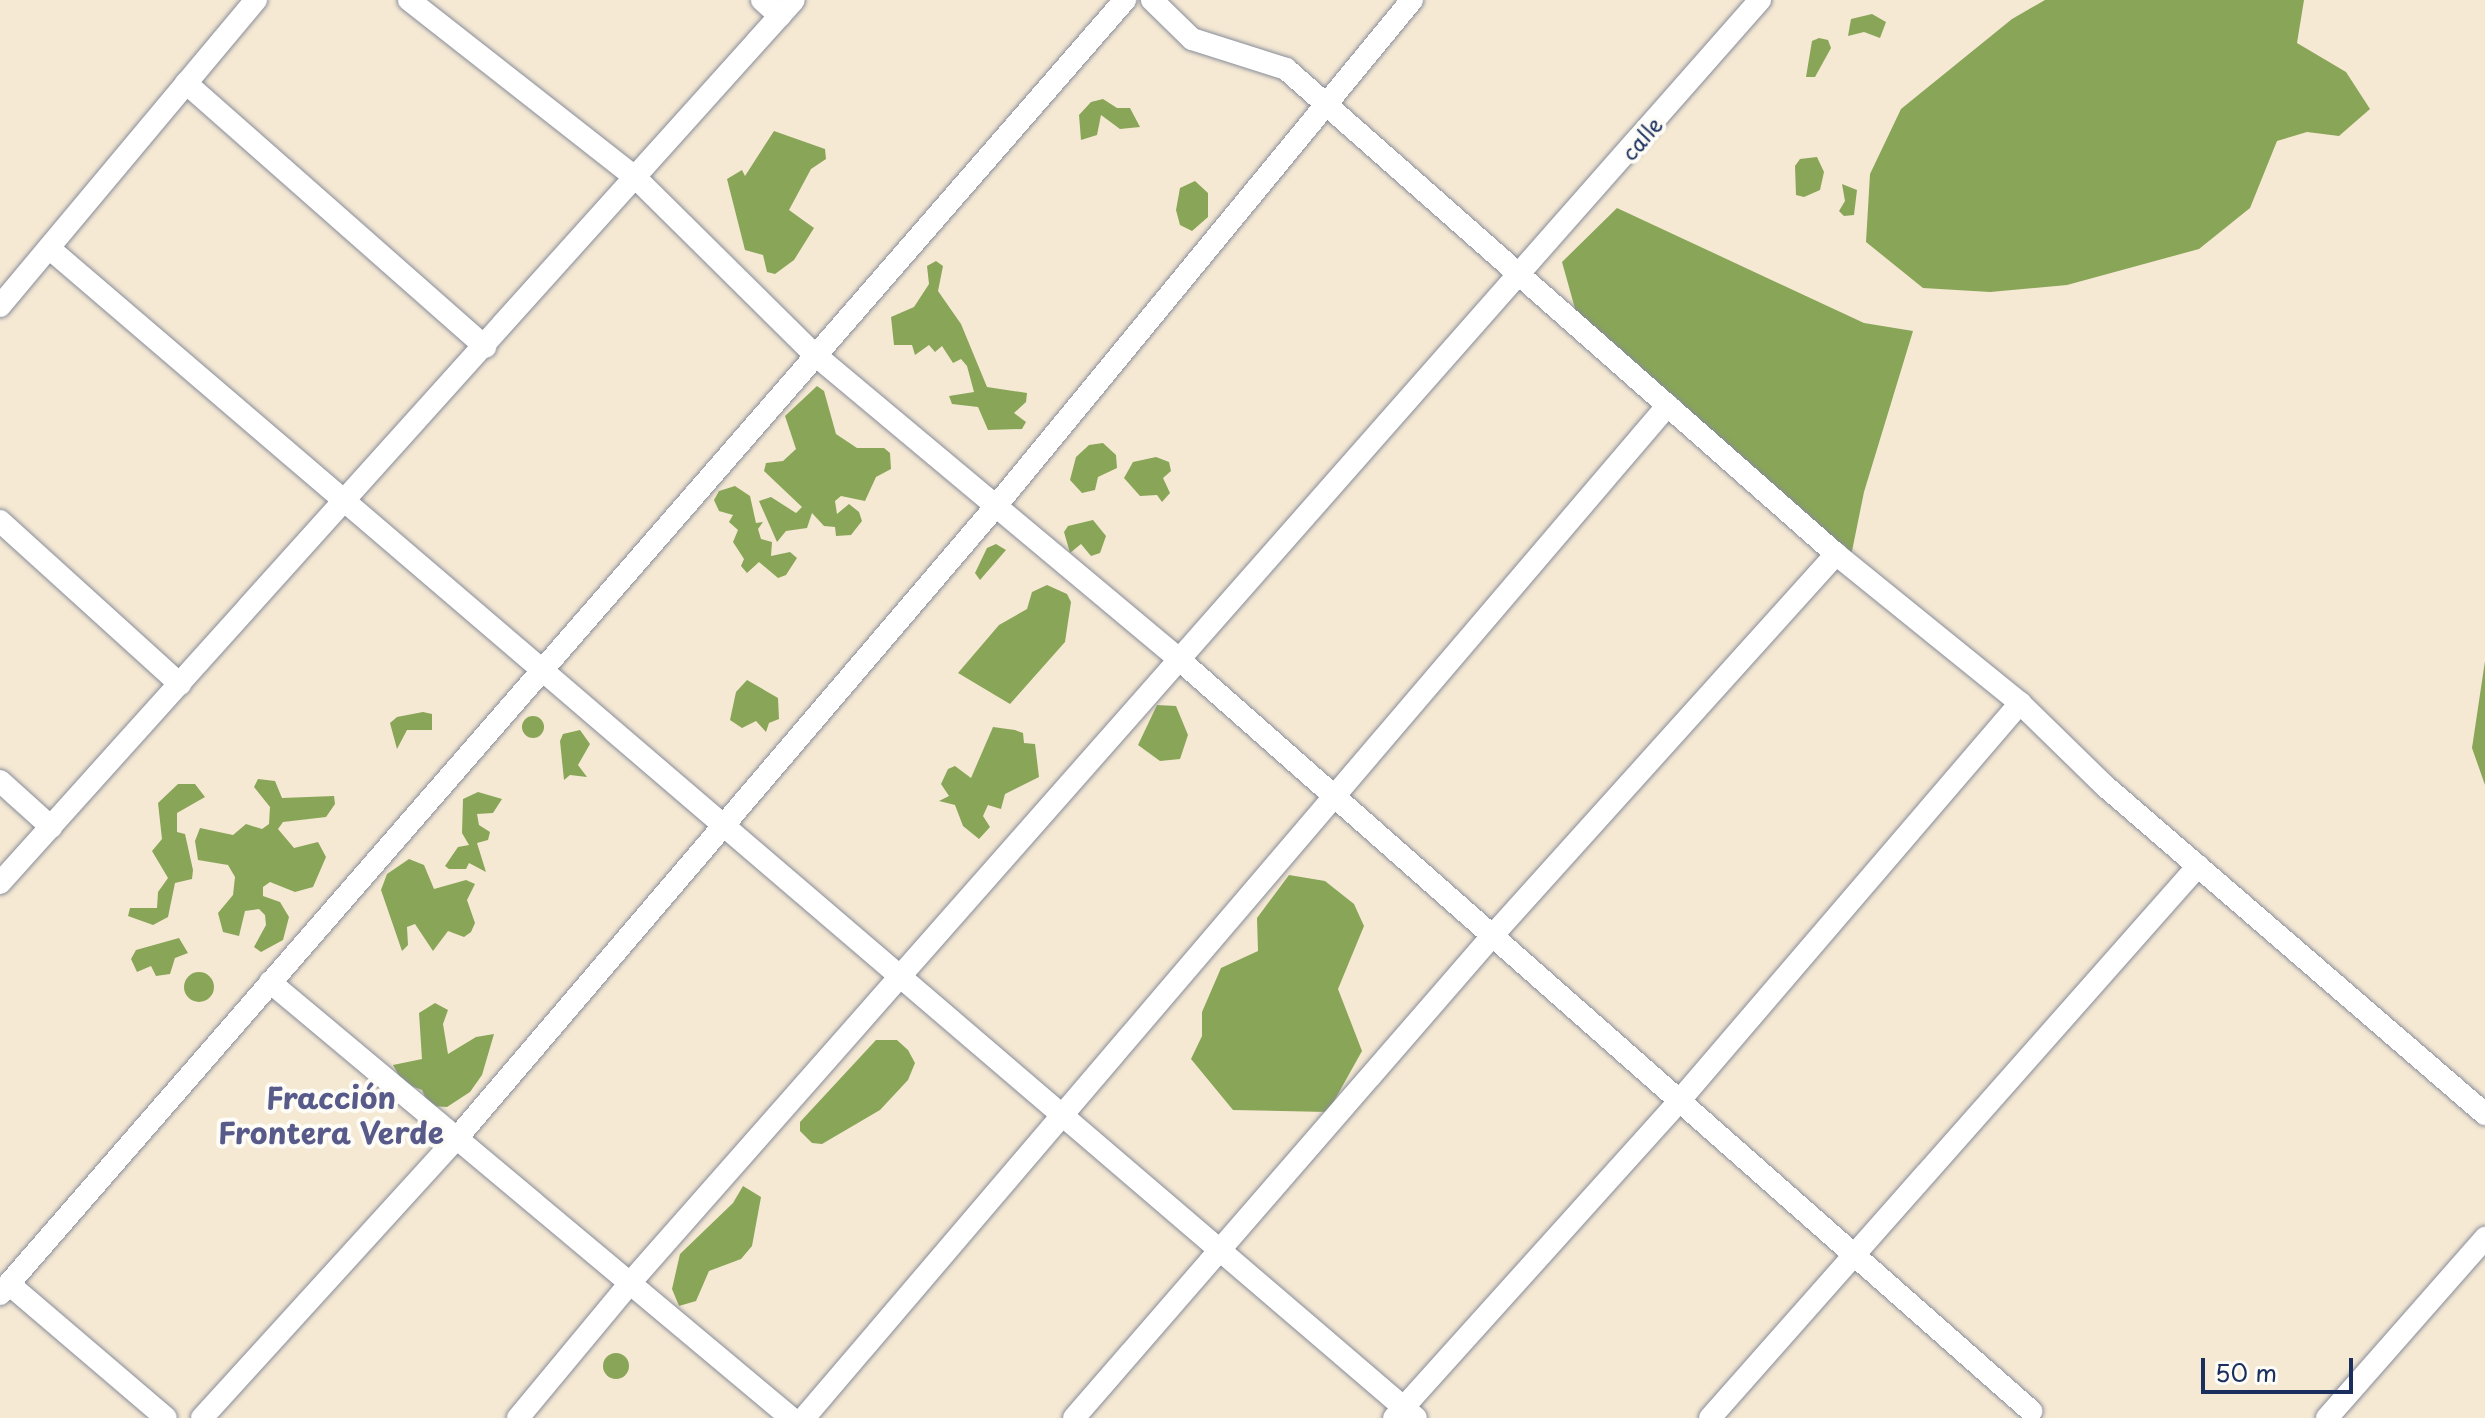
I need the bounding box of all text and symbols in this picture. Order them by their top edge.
street label: calle [1615,111,1667,165]
district label: Fracción Frontera Verde [217,1079,445,1150]
scale bar [2205,1342,2357,1392]
text: 50 m [2215,1354,2277,1390]

